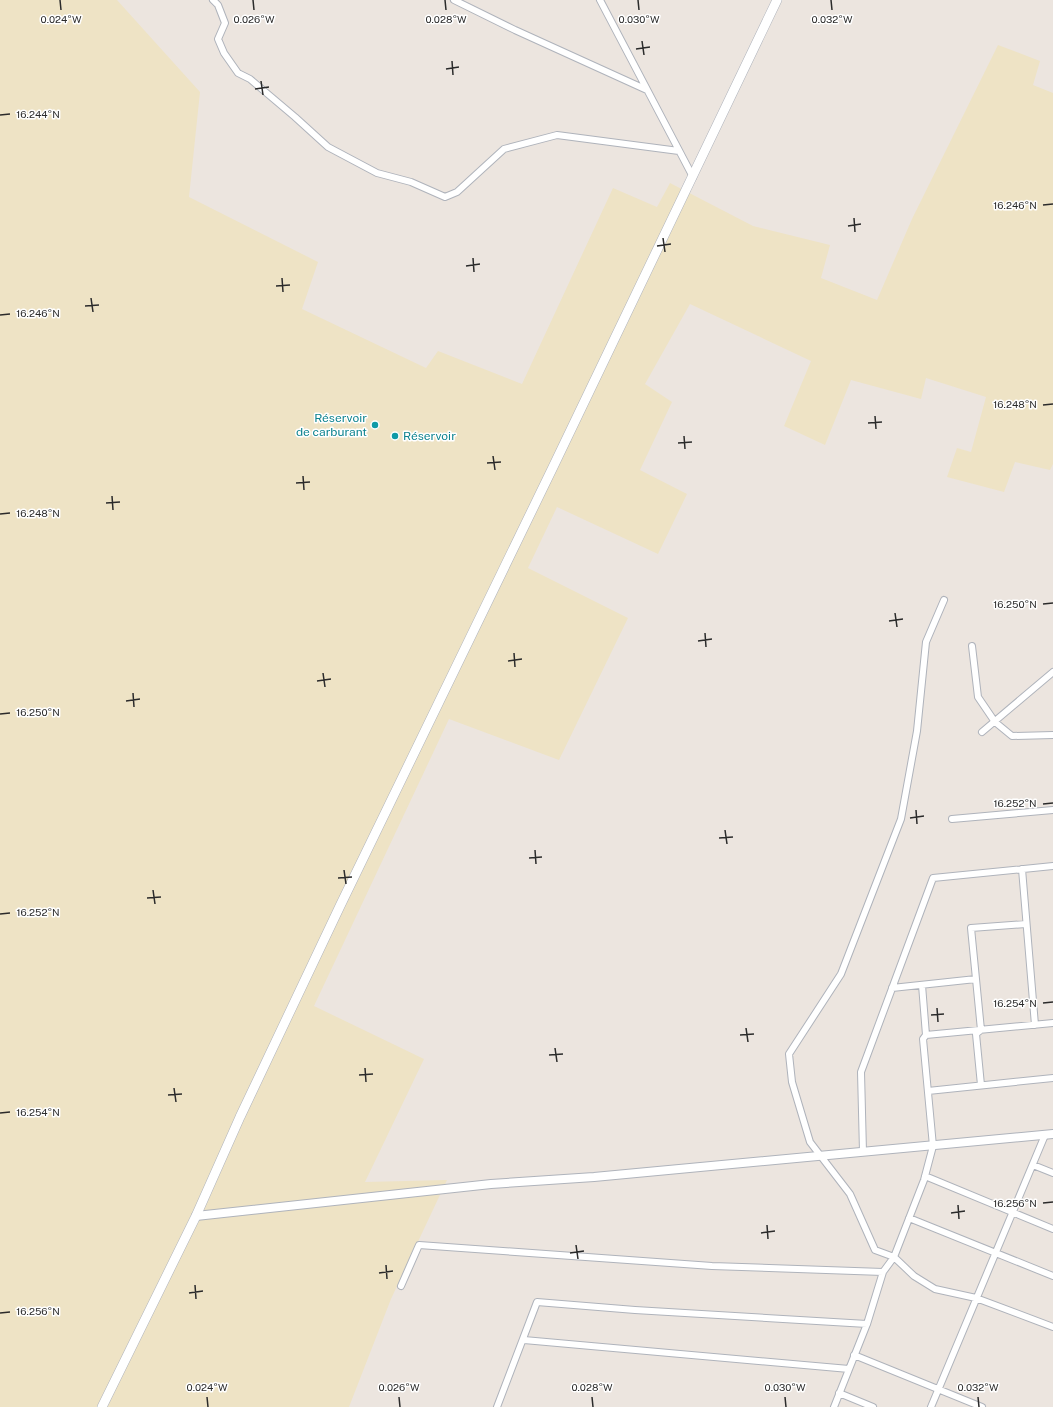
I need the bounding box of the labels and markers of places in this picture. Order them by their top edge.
place label: Réservoir de carburant [296,411,367,439]
marker: Réservoir de carburant [370,420,380,430]
place label: Réservoir [403,429,456,443]
marker: Réservoir [390,431,400,441]

